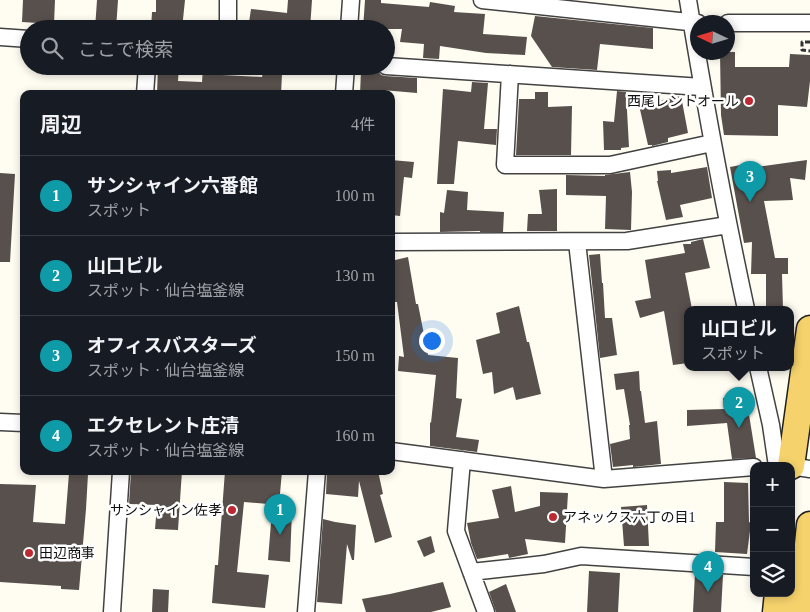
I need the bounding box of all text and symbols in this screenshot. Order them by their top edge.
north arrow [690,15,735,60]
search box [20,20,395,75]
icon: search [38,34,66,62]
text: ここで検索 [78,39,173,60]
place label: 西尾レントオール [627,94,739,109]
marker: 西尾レントオール [743,95,755,107]
text: 周辺 [40,113,82,137]
text: 4件 [351,116,375,133]
pin: 3 [734,161,766,202]
text: サンシャイン六番館 [87,175,258,196]
text: 1 [52,187,60,204]
text: 100 m [335,187,375,204]
text: スポット [87,202,151,219]
text: 山口ビル [87,255,163,276]
text: 2 [52,267,60,284]
text: 130 m [335,267,375,284]
text: スポット · 仙台塩釜線 [87,282,244,299]
popup [684,306,794,371]
text: 山口ビル [701,318,777,339]
your location [419,328,445,354]
text: オフィスバスターズ [87,335,257,356]
text: スポット [701,345,765,362]
text: 3 [52,347,60,364]
text: 150 m [335,347,375,364]
text: スポット · 仙台塩釜線 [87,362,244,379]
pin: 2 [723,387,755,428]
text: エクセレント庄清 [87,415,239,436]
text: 4 [52,427,60,444]
text: 160 m [335,427,375,444]
text: スポット · 仙台塩釜線 [87,442,244,459]
map controls [750,462,795,597]
button: + [750,462,795,507]
pin: 1 [264,494,296,535]
place label: サンシャイン佐孝 [110,503,222,518]
marker: サンシャイン佐孝 [226,504,238,516]
button: − [750,507,795,552]
place label: アネックス六丁の目1 [563,510,696,525]
marker: アネックス六丁の目1 [547,511,559,523]
place label: 田辺商事 [39,546,95,561]
marker: 田辺商事 [23,547,35,559]
pin: 4 [692,551,724,592]
button: layers [750,552,795,597]

